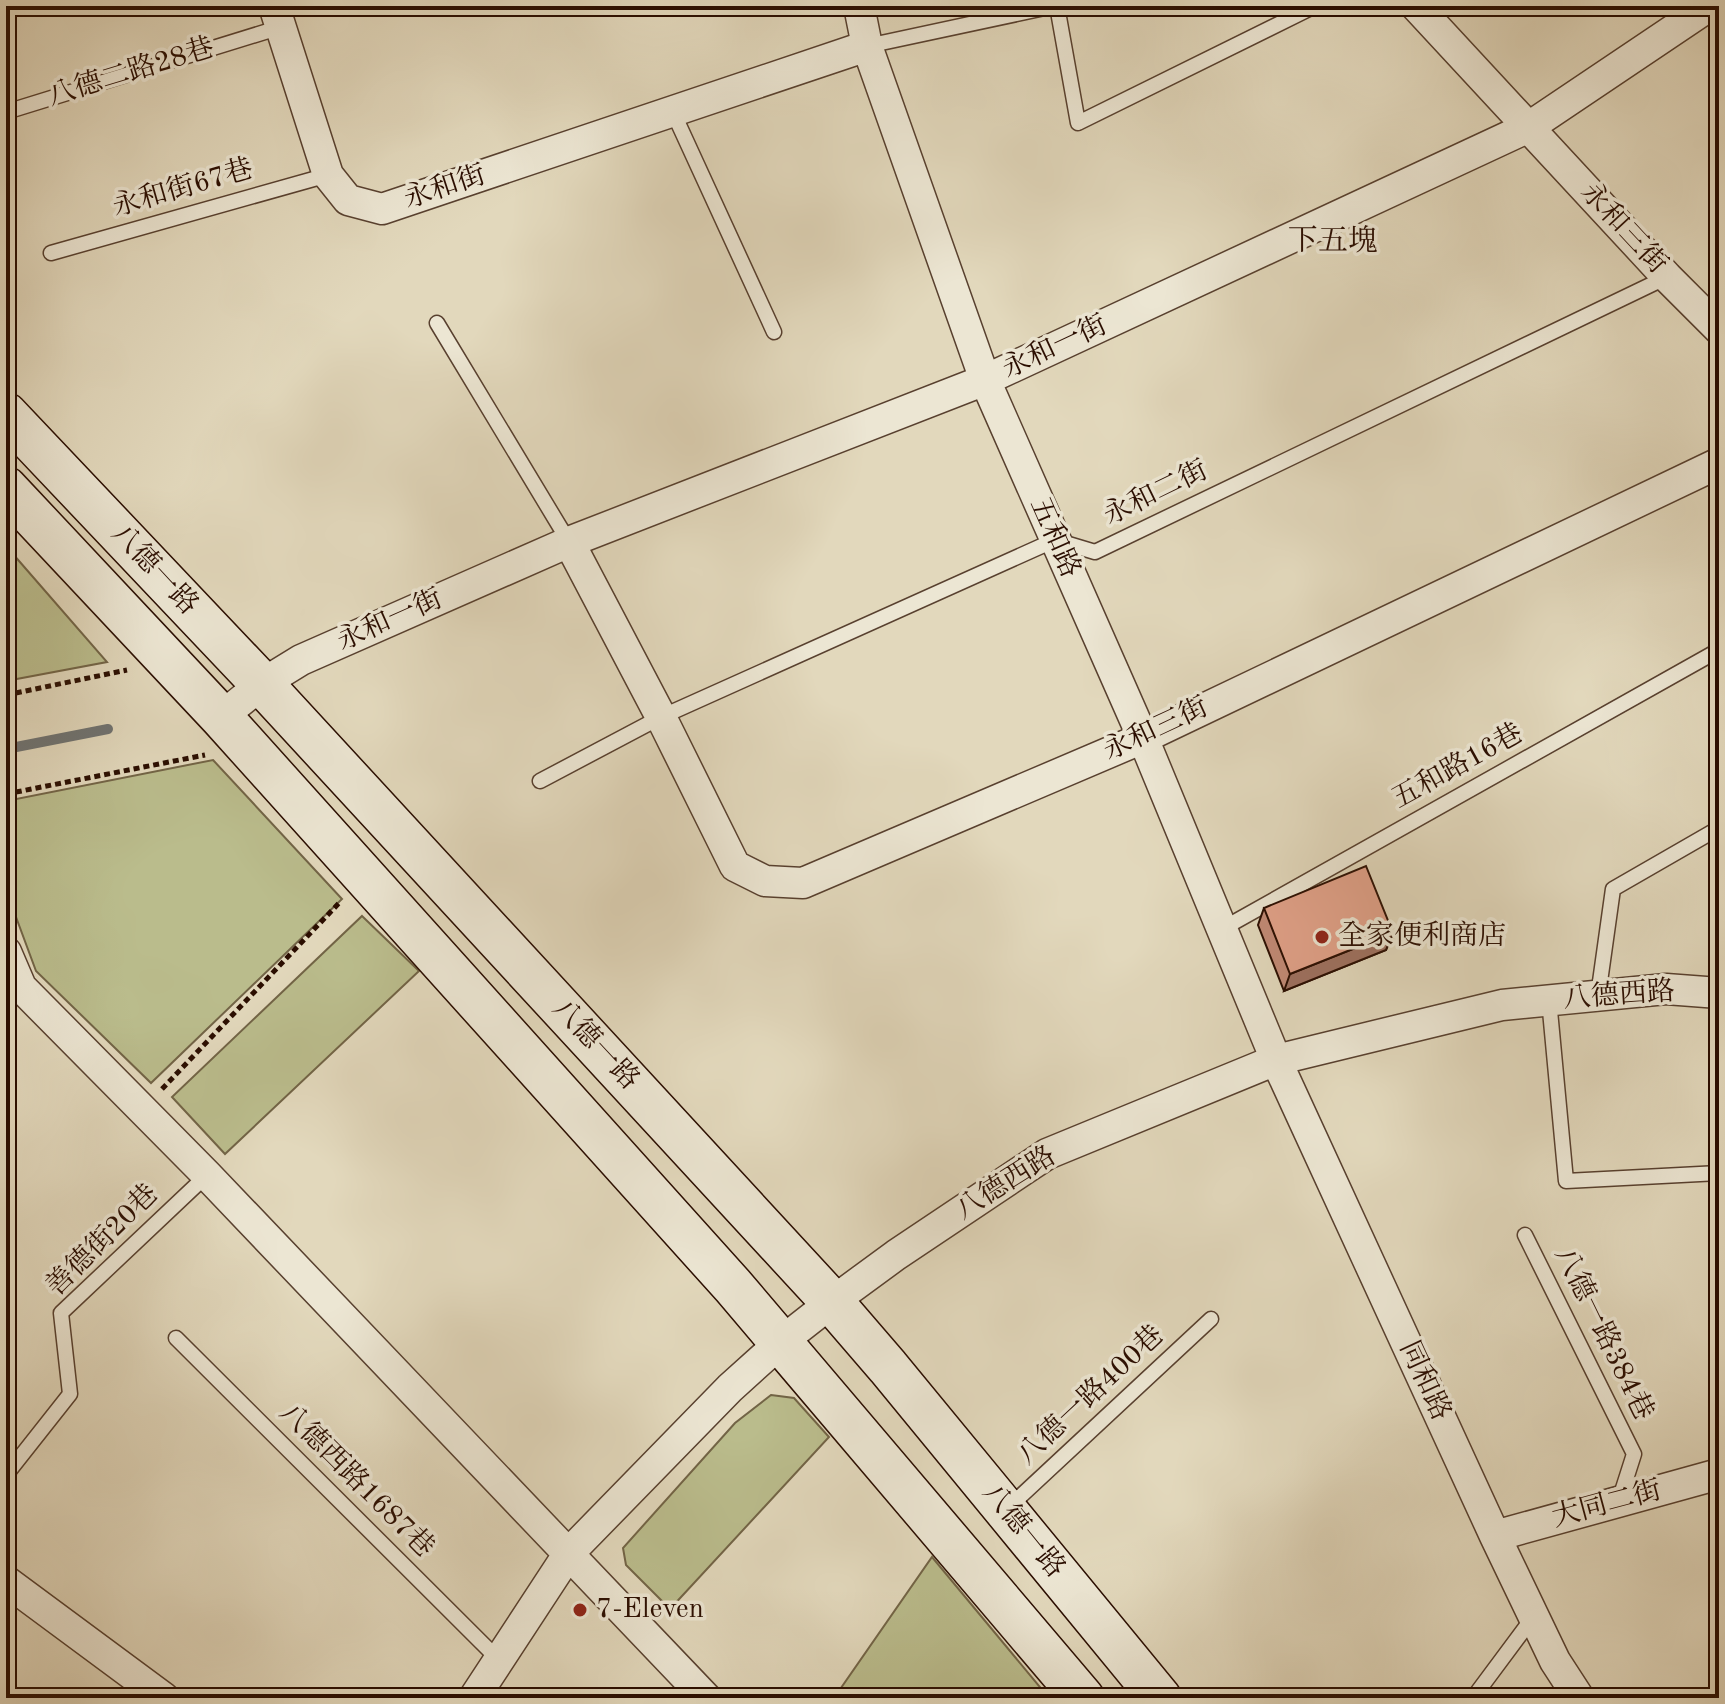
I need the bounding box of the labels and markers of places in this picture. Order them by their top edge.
place label: 全家便利商店 [1338,920,1506,951]
marker: 全家便利商店 [1313,928,1331,946]
place label: 7-Eleven [596,1596,704,1624]
marker: 7-Eleven [571,1601,589,1619]

